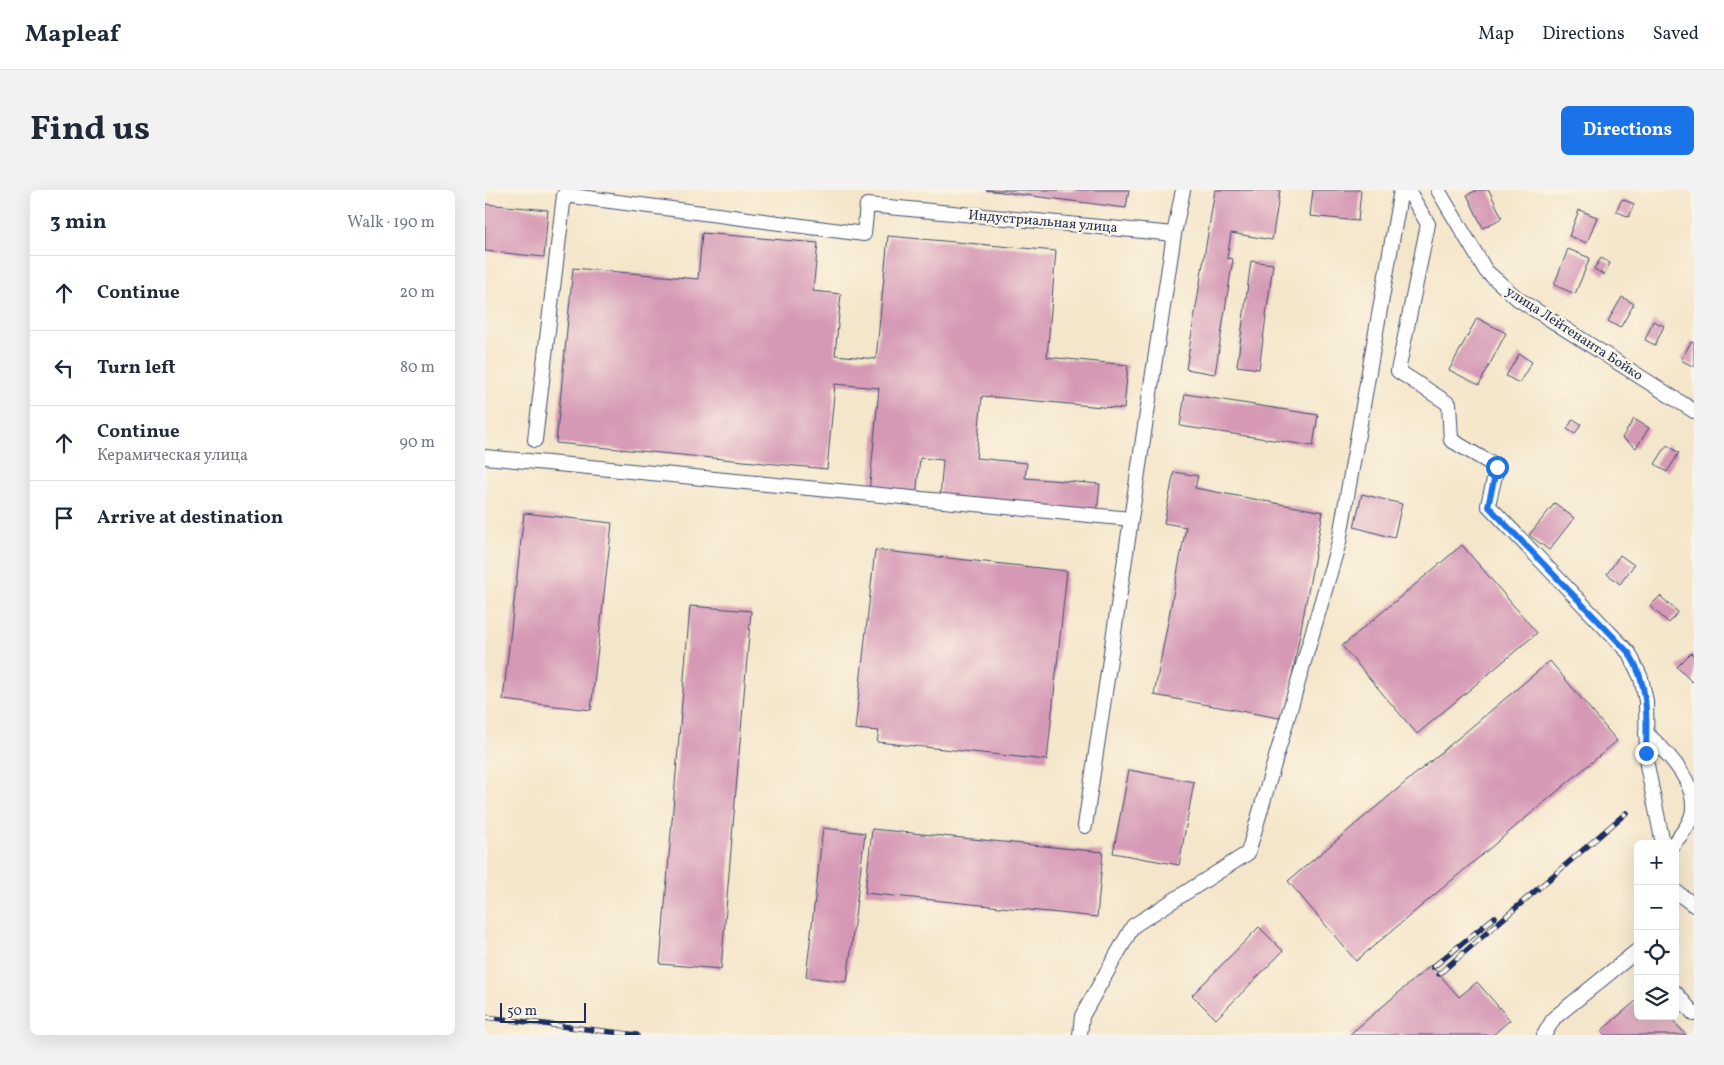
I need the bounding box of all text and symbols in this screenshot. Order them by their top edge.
text: Mapleaf [25,18,119,52]
text: Map [1478,22,1514,47]
text: Directions [1542,22,1625,47]
text: Saved [1653,22,1699,47]
text: Find us [30,106,150,154]
button: Directions [1561,106,1694,155]
street label: Индустриальная улица [968,206,1118,238]
text: 3 min [50,208,106,237]
text: Walk · 190 m [347,212,435,234]
icon: ahead [50,279,78,307]
text: Continue [97,280,180,306]
text: 20 m [400,282,435,304]
street label: улица Лейтенанта Бойко [1502,282,1646,386]
icon: left [50,354,78,382]
text: Turn left [97,355,176,381]
text: 80 m [400,357,435,379]
text: Continue [97,419,180,445]
icon: ahead [50,429,78,457]
text: 90 m [399,432,435,454]
text: Керамическая улица [97,445,248,467]
route start [1486,456,1509,479]
icon: arrive [50,504,78,532]
text: Arrive at destination [97,505,283,531]
route end [1635,742,1658,765]
map controls [1634,840,1679,1020]
button: + [1634,840,1679,885]
button: − [1634,885,1679,930]
button: locate [1634,930,1679,975]
button: layers [1634,975,1679,1020]
scale bar [500,1000,586,1023]
text: 50 m [507,1002,537,1021]

